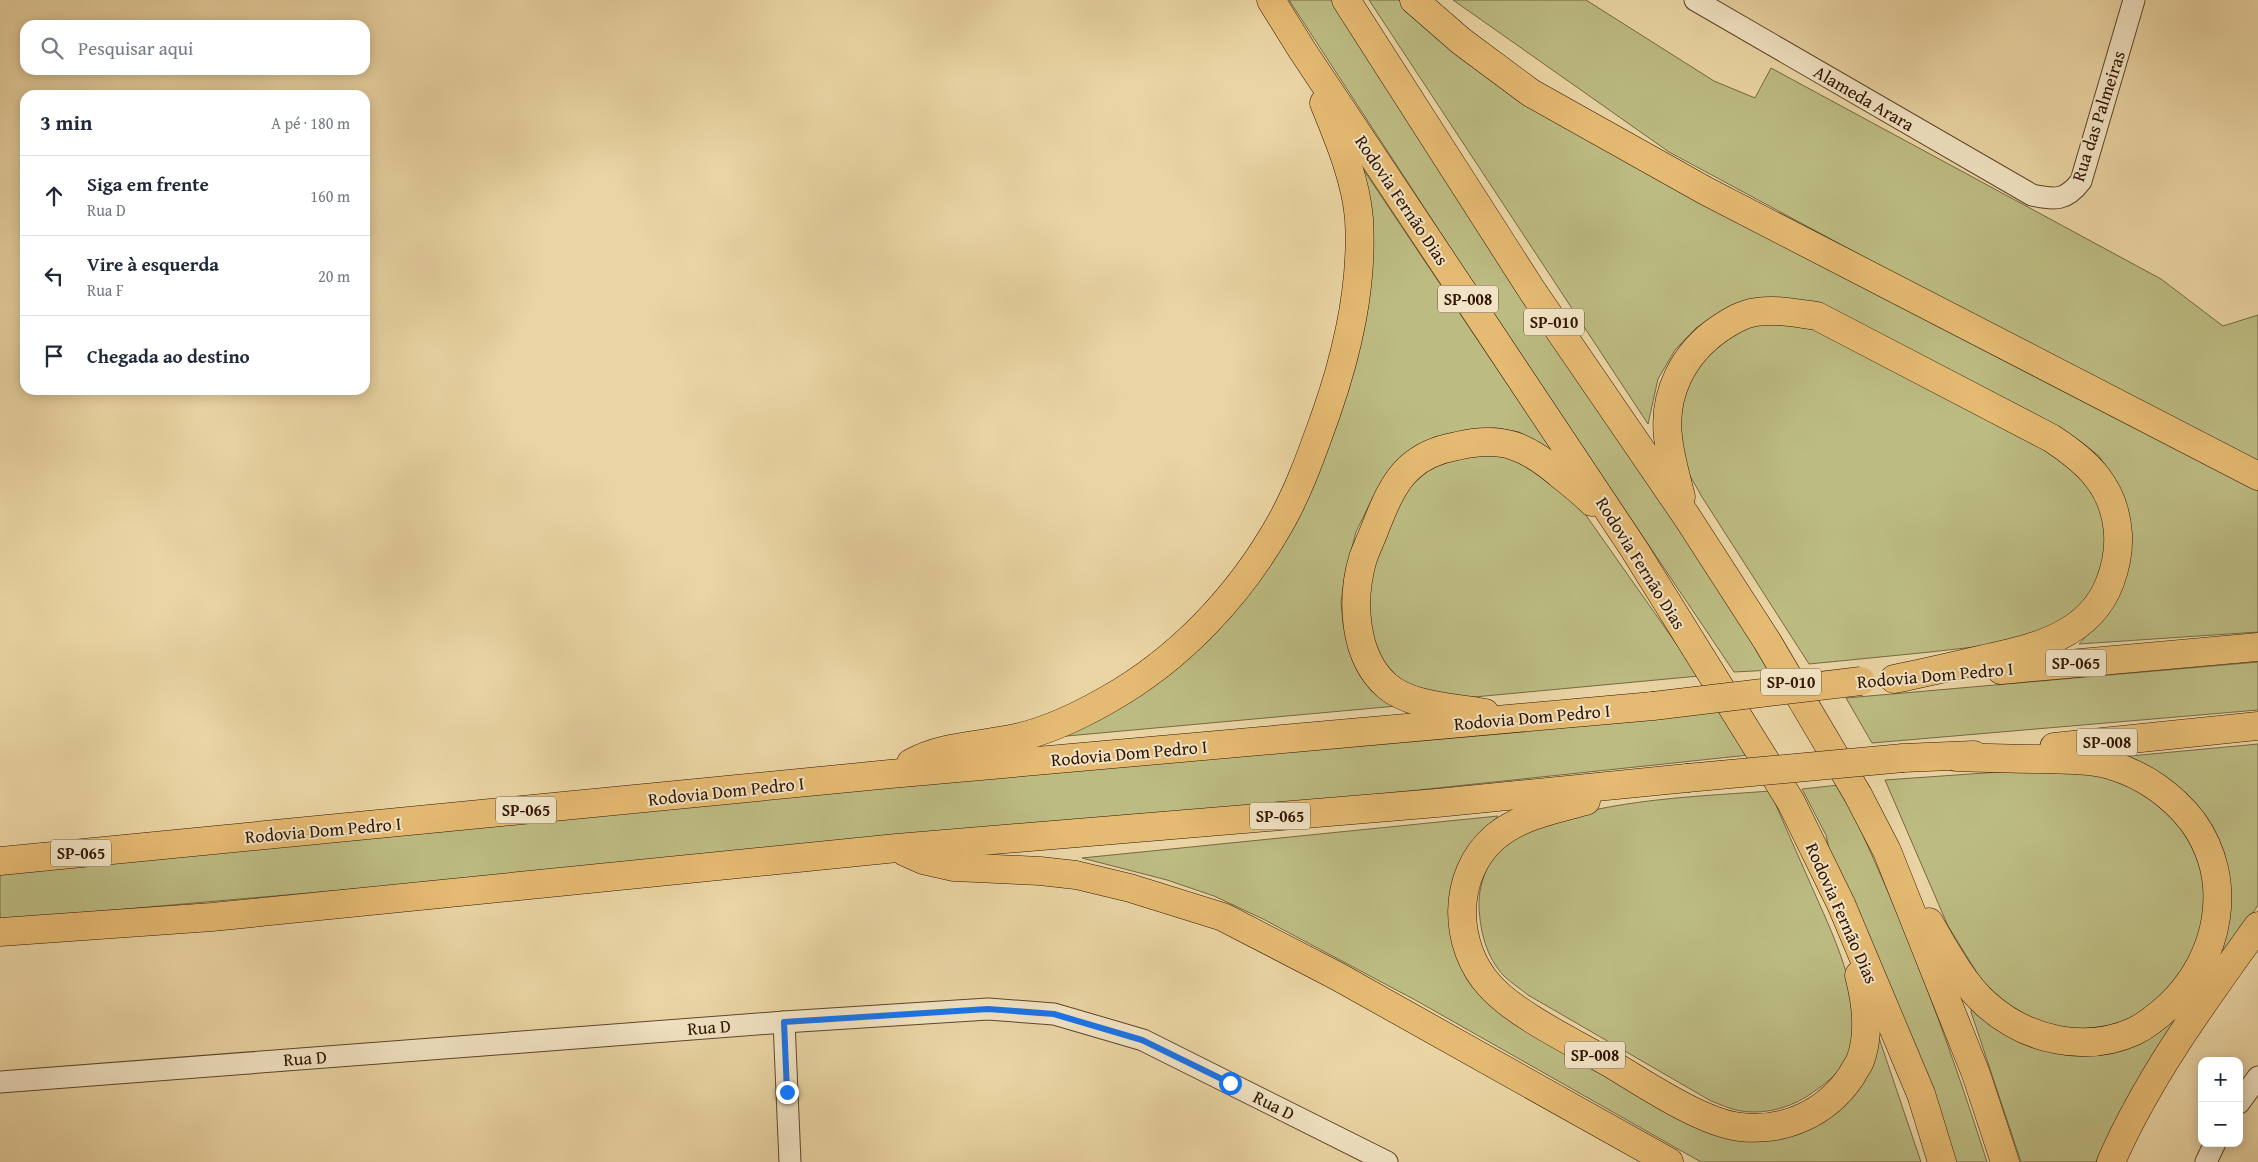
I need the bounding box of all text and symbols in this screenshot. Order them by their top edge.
search box [20,20,370,75]
icon: search [38,34,66,62]
text: Pesquisar aqui [78,34,193,62]
street label: Rua das Palmeiras [2064,47,2132,185]
street label: Alameda Arara [1809,58,1920,138]
text: 3 min [40,107,92,138]
text: A pé · 180 m [271,111,350,135]
street label: Rodovia Fernão Dias [1348,130,1456,270]
text: Siga em frente [87,170,209,198]
icon: ahead [40,182,68,210]
text: 160 m [310,184,350,208]
text: Rua D [87,198,126,222]
text: Vire à esquerda [87,250,219,278]
icon: left [40,262,68,290]
text: 20 m [318,264,350,288]
text: Rua F [87,278,124,302]
road number: SP-008 [1438,286,1498,312]
road number: SP-010 [1524,308,1584,336]
icon: arrive [40,342,68,370]
text: Chegada ao destino [87,342,250,370]
street label: Rodovia Fernão Dias [1589,491,1693,635]
road number: SP-065 [2046,650,2106,676]
street label: Rodovia Dom Pedro I [1856,655,2014,695]
road number: SP-010 [1761,669,1821,696]
street label: Rodovia Dom Pedro I [1453,697,1611,737]
road number: SP-008 [2077,729,2137,756]
street label: Rodovia Dom Pedro I [1050,733,1208,773]
street label: Rodovia Dom Pedro I [647,769,805,813]
road number: SP-065 [496,796,556,824]
road number: SP-065 [1250,802,1310,829]
street label: Rodovia Dom Pedro I [244,810,402,850]
street label: Rodovia Fernão Dias [1799,838,1885,988]
road number: SP-065 [51,840,111,866]
street label: Rua D [686,1012,732,1042]
road number: SP-008 [1565,1042,1625,1068]
street label: Rua D [282,1043,328,1073]
map controls [2198,1057,2243,1147]
button: + [2198,1057,2243,1102]
route start [1219,1072,1242,1095]
route end [776,1081,799,1104]
street label: Rua D [1248,1083,1300,1127]
button: − [2198,1102,2243,1147]

